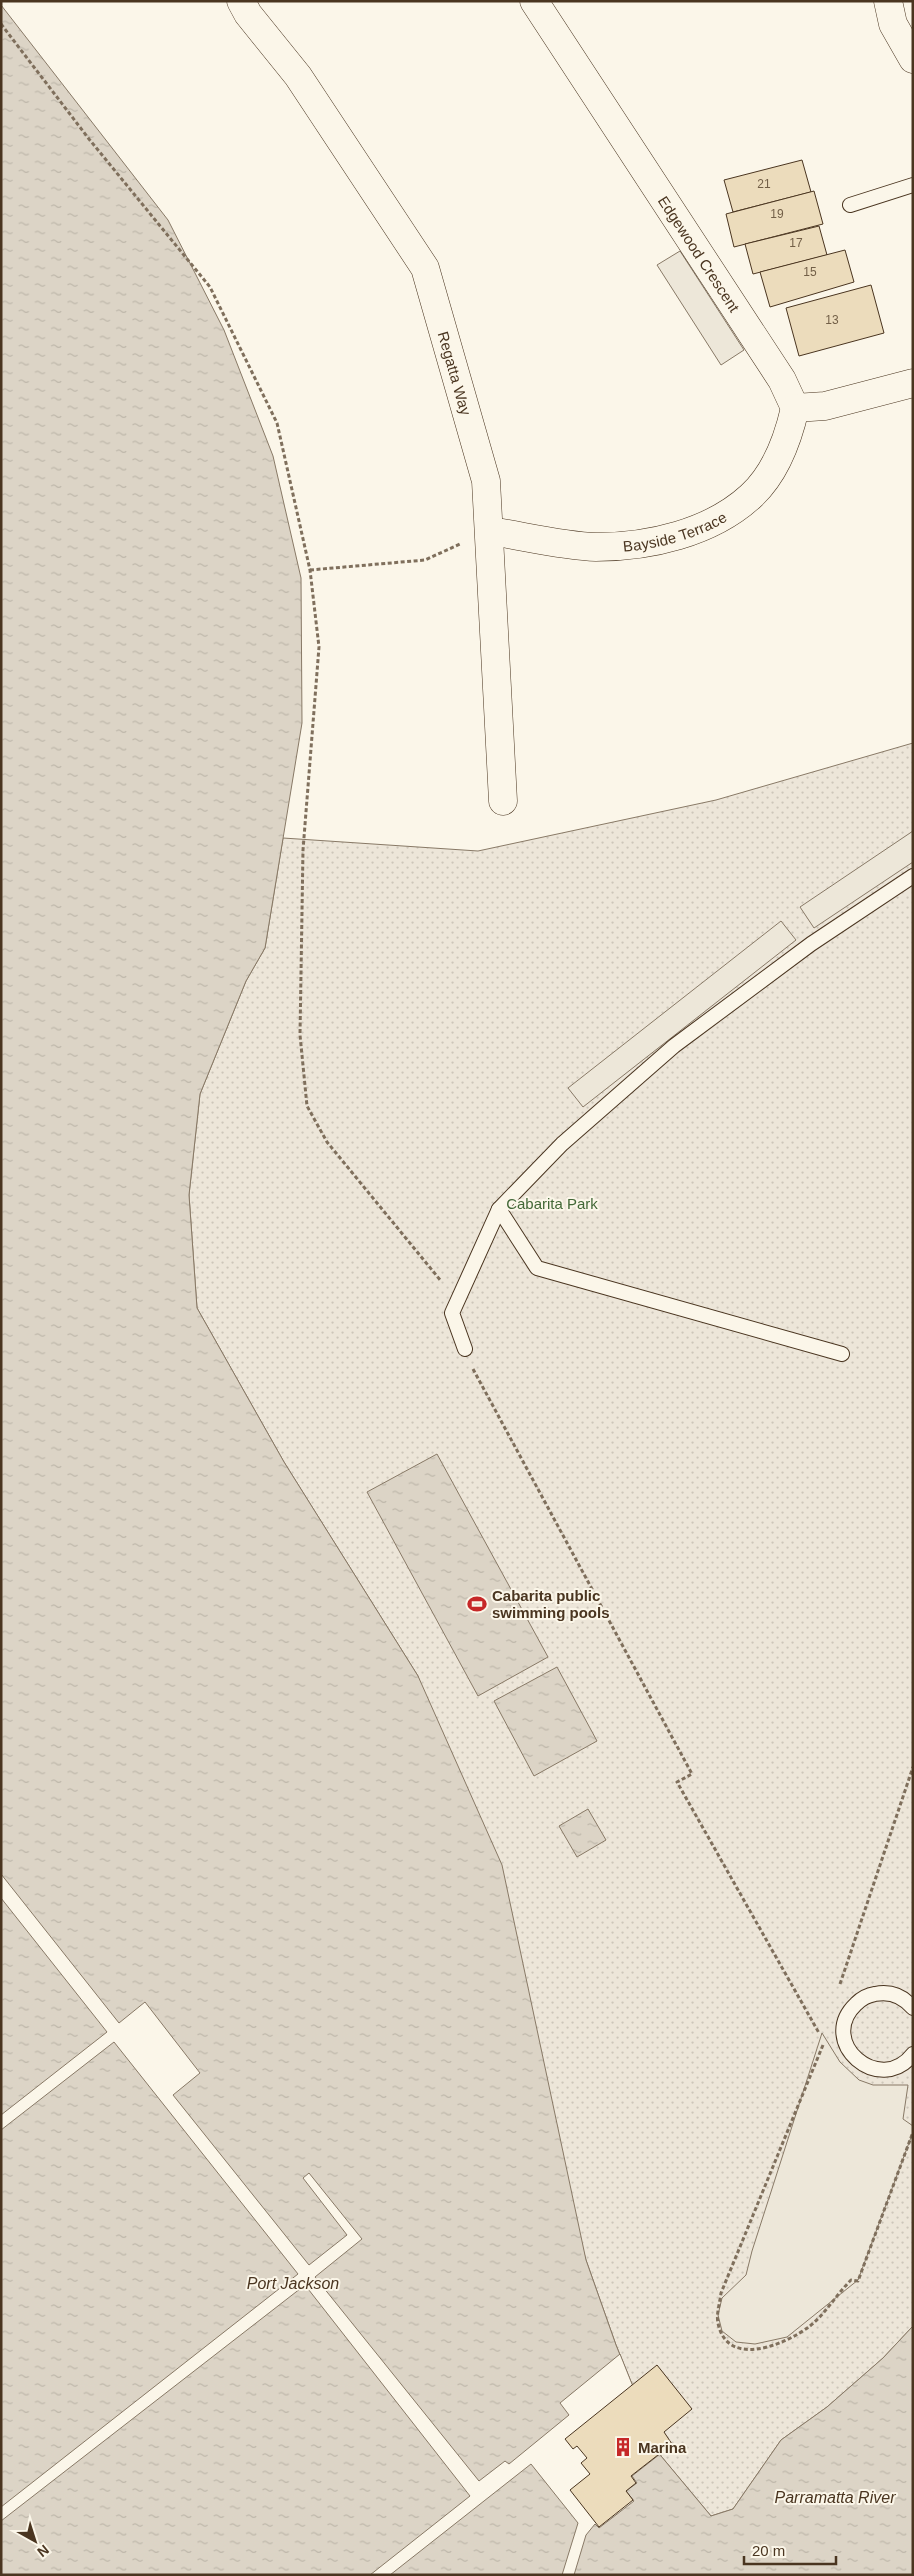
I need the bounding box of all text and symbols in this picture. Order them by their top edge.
house number: 21 [757,177,771,191]
street label: Edgewood Crescent [655,193,744,316]
house number: 19 [770,207,784,221]
house number: 17 [789,236,803,250]
house number: 15 [803,265,817,279]
house number: 13 [825,313,839,327]
street label: Regatta Way [435,329,475,417]
street label: Bayside Terrace [622,508,729,554]
park label: Cabarita Park [506,1195,598,1212]
place label: Cabarita public swimming pools [492,1587,610,1621]
sports icon: Cabarita public swimming pools [466,1593,488,1615]
water label: Port Jackson [247,2275,339,2292]
building icon: Marina [612,2436,634,2458]
place label: Marina [638,2439,687,2456]
water label: Parramatta River [775,2489,896,2506]
north arrow [10,2516,60,2566]
scale bar [744,2534,836,2566]
text: N [34,2542,52,2561]
text: 20 m [752,2542,785,2559]

